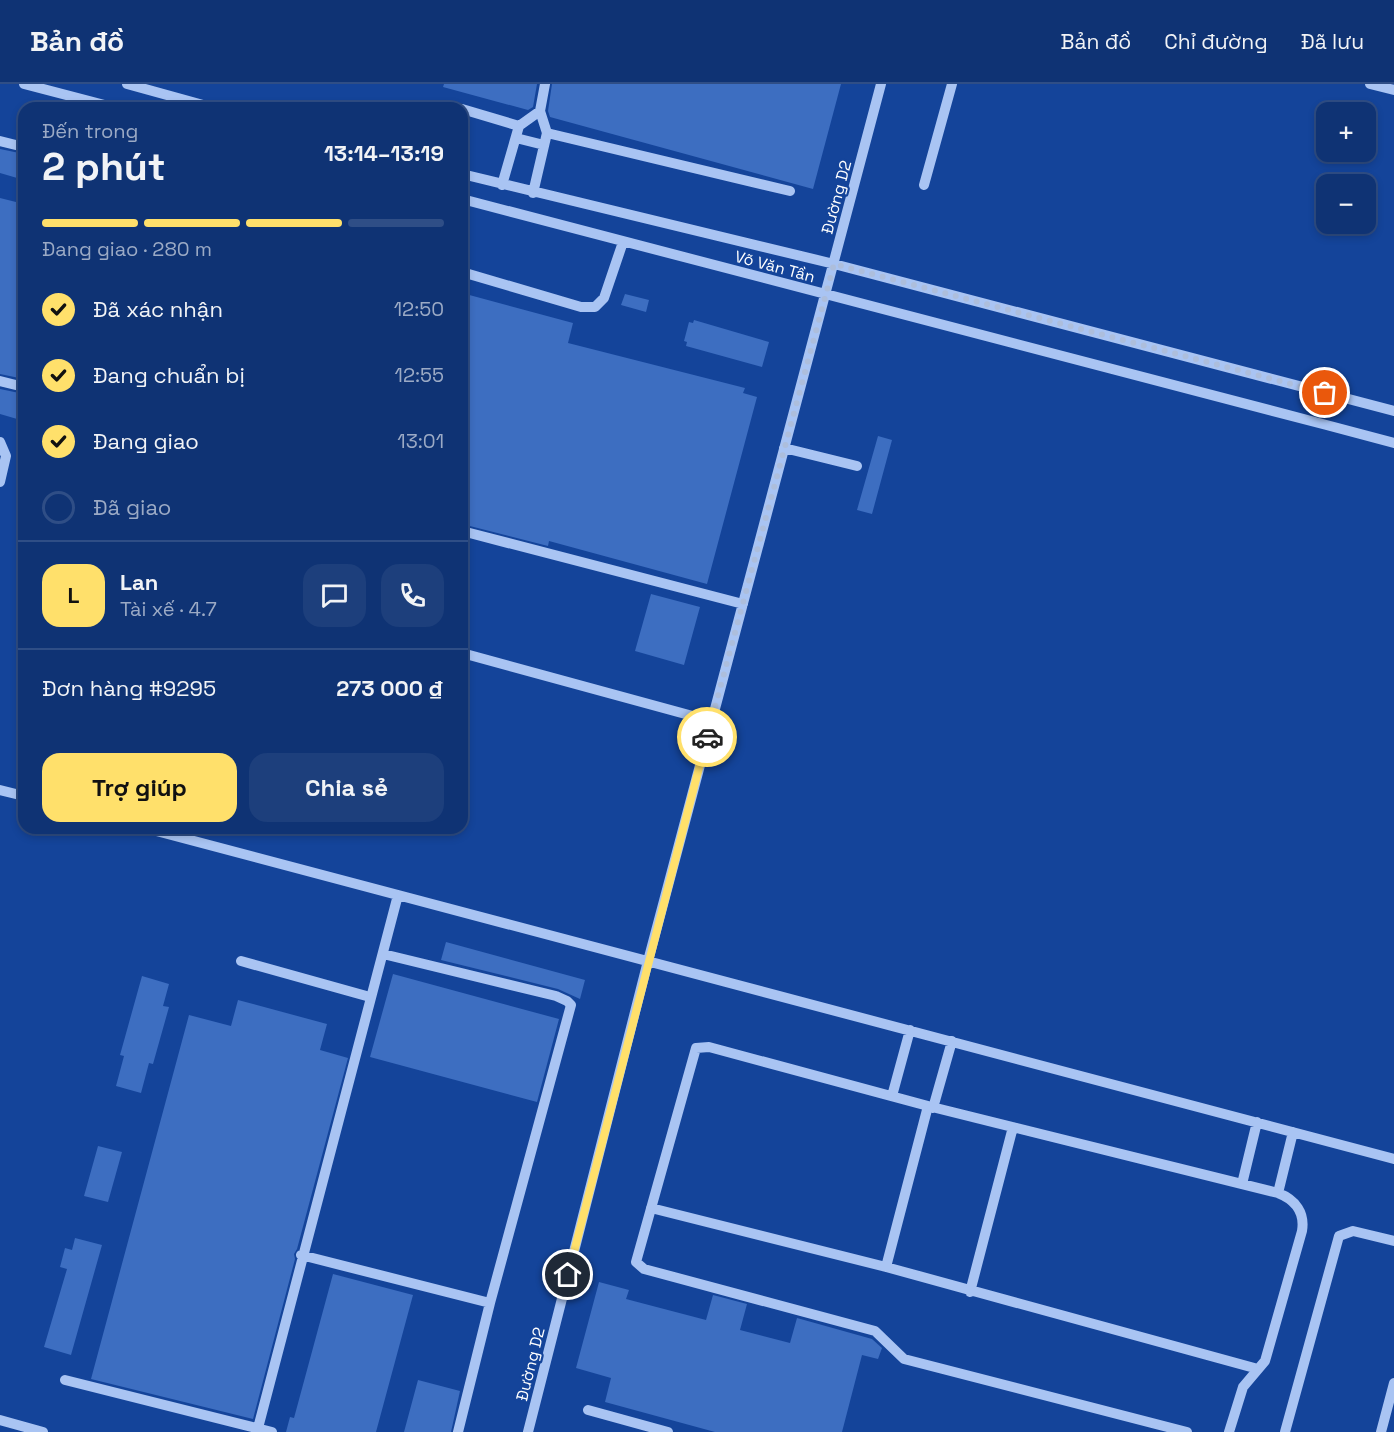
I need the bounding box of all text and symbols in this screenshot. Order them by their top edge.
text: Bản đồ [30,23,124,59]
text: Bản đồ [1061,28,1131,55]
text: Chỉ đường [1164,28,1268,55]
text: Đã lưu [1301,28,1364,55]
map controls [1316,102,1376,234]
button: + [1316,102,1376,162]
text: Đến trong [42,118,138,144]
text: 13:14–13:19 [324,139,444,167]
text: 2 phút [42,142,165,191]
street label: Đường D2 [817,158,856,236]
button: − [1316,174,1376,234]
text: Đang giao · 280 m [42,236,212,262]
street label: Võ Văn Tần [732,246,817,287]
icon: check [42,293,75,326]
text: Đã xác nhận [93,295,223,323]
text: 12:50 [394,296,444,322]
icon: check [42,359,75,392]
text: Đang chuẩn bị [93,361,245,389]
text: 12:55 [395,362,444,388]
pin [1299,367,1350,418]
icon: bag [1308,376,1341,409]
icon: check [42,425,75,458]
text: Đang giao [93,427,199,455]
text: 13:01 [397,428,444,454]
text: Đã giao [93,493,171,521]
button: chat [303,564,366,627]
button: phone [381,564,444,627]
text: Lan [120,568,158,596]
text: L [68,581,79,609]
text: Tài xế · 4.7 [120,596,217,622]
text: Đơn hàng #9295 [42,674,216,702]
text: 273 000 ₫ [336,674,444,702]
courier [677,707,737,767]
icon: car [691,721,724,754]
button: Trợ giúp [42,753,237,822]
button: Chia sẻ [249,753,444,822]
pin [542,1249,593,1300]
icon: home [551,1258,584,1291]
street label: Đường D2 [511,1325,550,1403]

